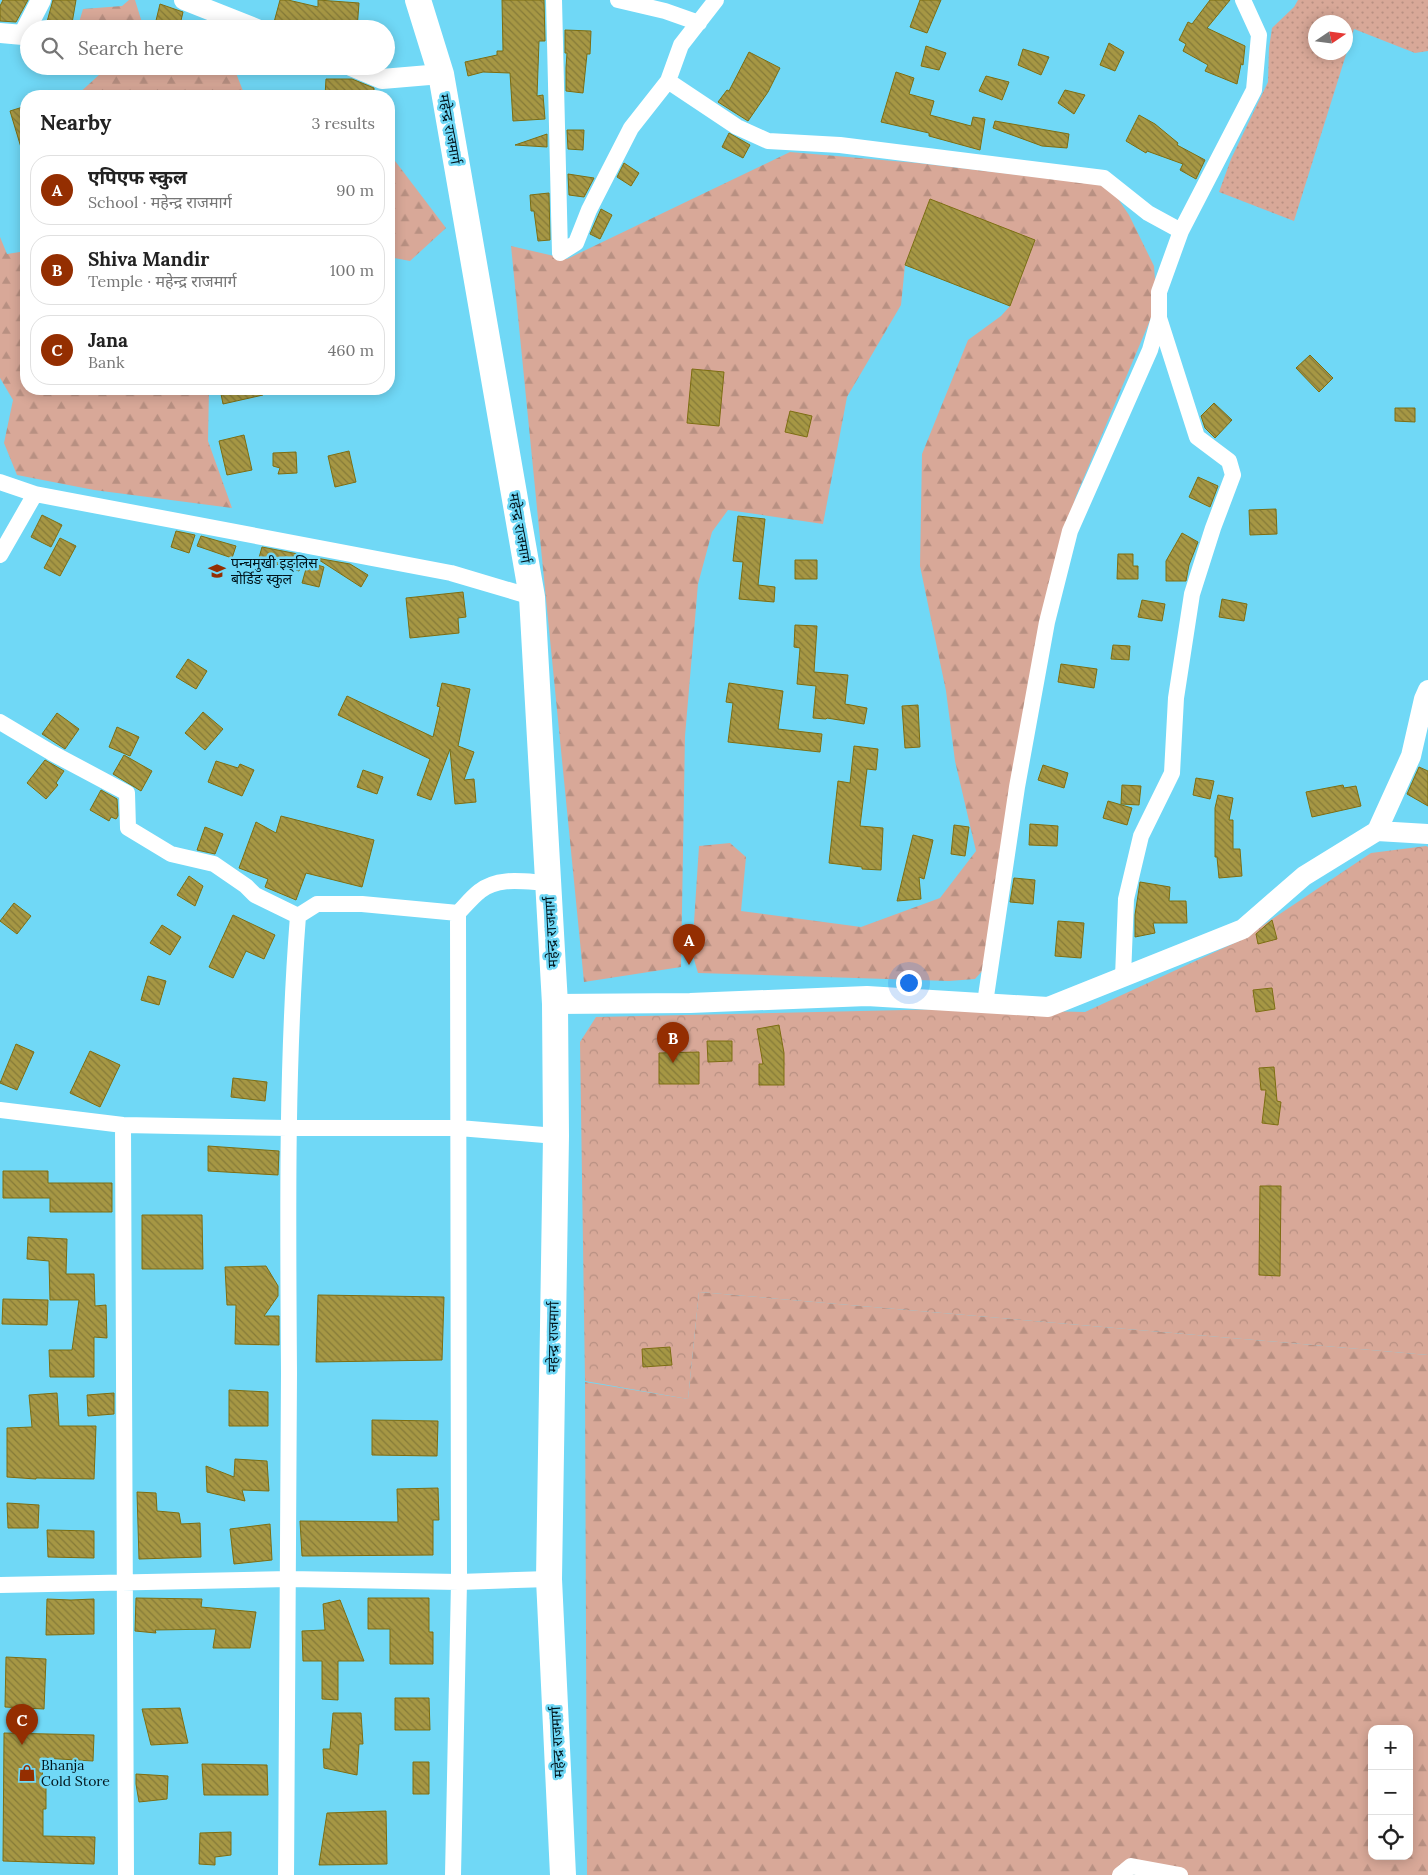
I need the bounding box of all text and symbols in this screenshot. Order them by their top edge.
north arrow [1308,15,1353,60]
search box [20,20,395,75]
icon: search [38,34,66,62]
text: Search here [78,36,184,60]
street label: महेन्द्र राजमार्ग [435,93,465,167]
text: Nearby [40,109,111,136]
text: 3 results [311,113,375,133]
text: एपिएफ स्कुल [88,165,187,189]
text: A [52,180,62,200]
text: 90 m [336,180,374,200]
text: School · महेन्द्र राजमार्ग [88,192,232,212]
text: Shiva Mandir [88,247,209,271]
text: B [52,260,62,280]
text: 100 m [330,260,374,280]
text: Temple · महेन्द्र राजमार्ग [88,271,236,291]
text: Jana [88,328,128,352]
text: C [51,340,63,360]
text: 460 m [328,340,374,360]
text: Bank [88,352,125,372]
street label: महेन्द्र राजमार्ग [505,492,535,566]
place label: पन्चमुखी इङ्लिस बोर्डिङ स्कुल [231,554,318,589]
school or university icon: पन्चमुखी इङ्लिस बोर्डिङ स्कुल [207,561,227,581]
street label: महेन्द्र राजमार्ग [540,895,562,968]
pin: A [673,924,705,965]
your location [896,970,922,996]
pin: B [657,1022,689,1063]
street label: महेन्द्र राजमार्ग [543,1300,563,1373]
pin: C [6,1704,38,1745]
street label: महेन्द्र राजमार्ग [546,1705,568,1778]
map controls [1368,1725,1413,1860]
button: + [1368,1725,1413,1770]
place label: Bhanja Cold Store [41,1756,110,1790]
shop icon: Bhanja Cold Store [17,1763,37,1783]
button: − [1368,1770,1413,1815]
button: locate [1368,1815,1413,1860]

